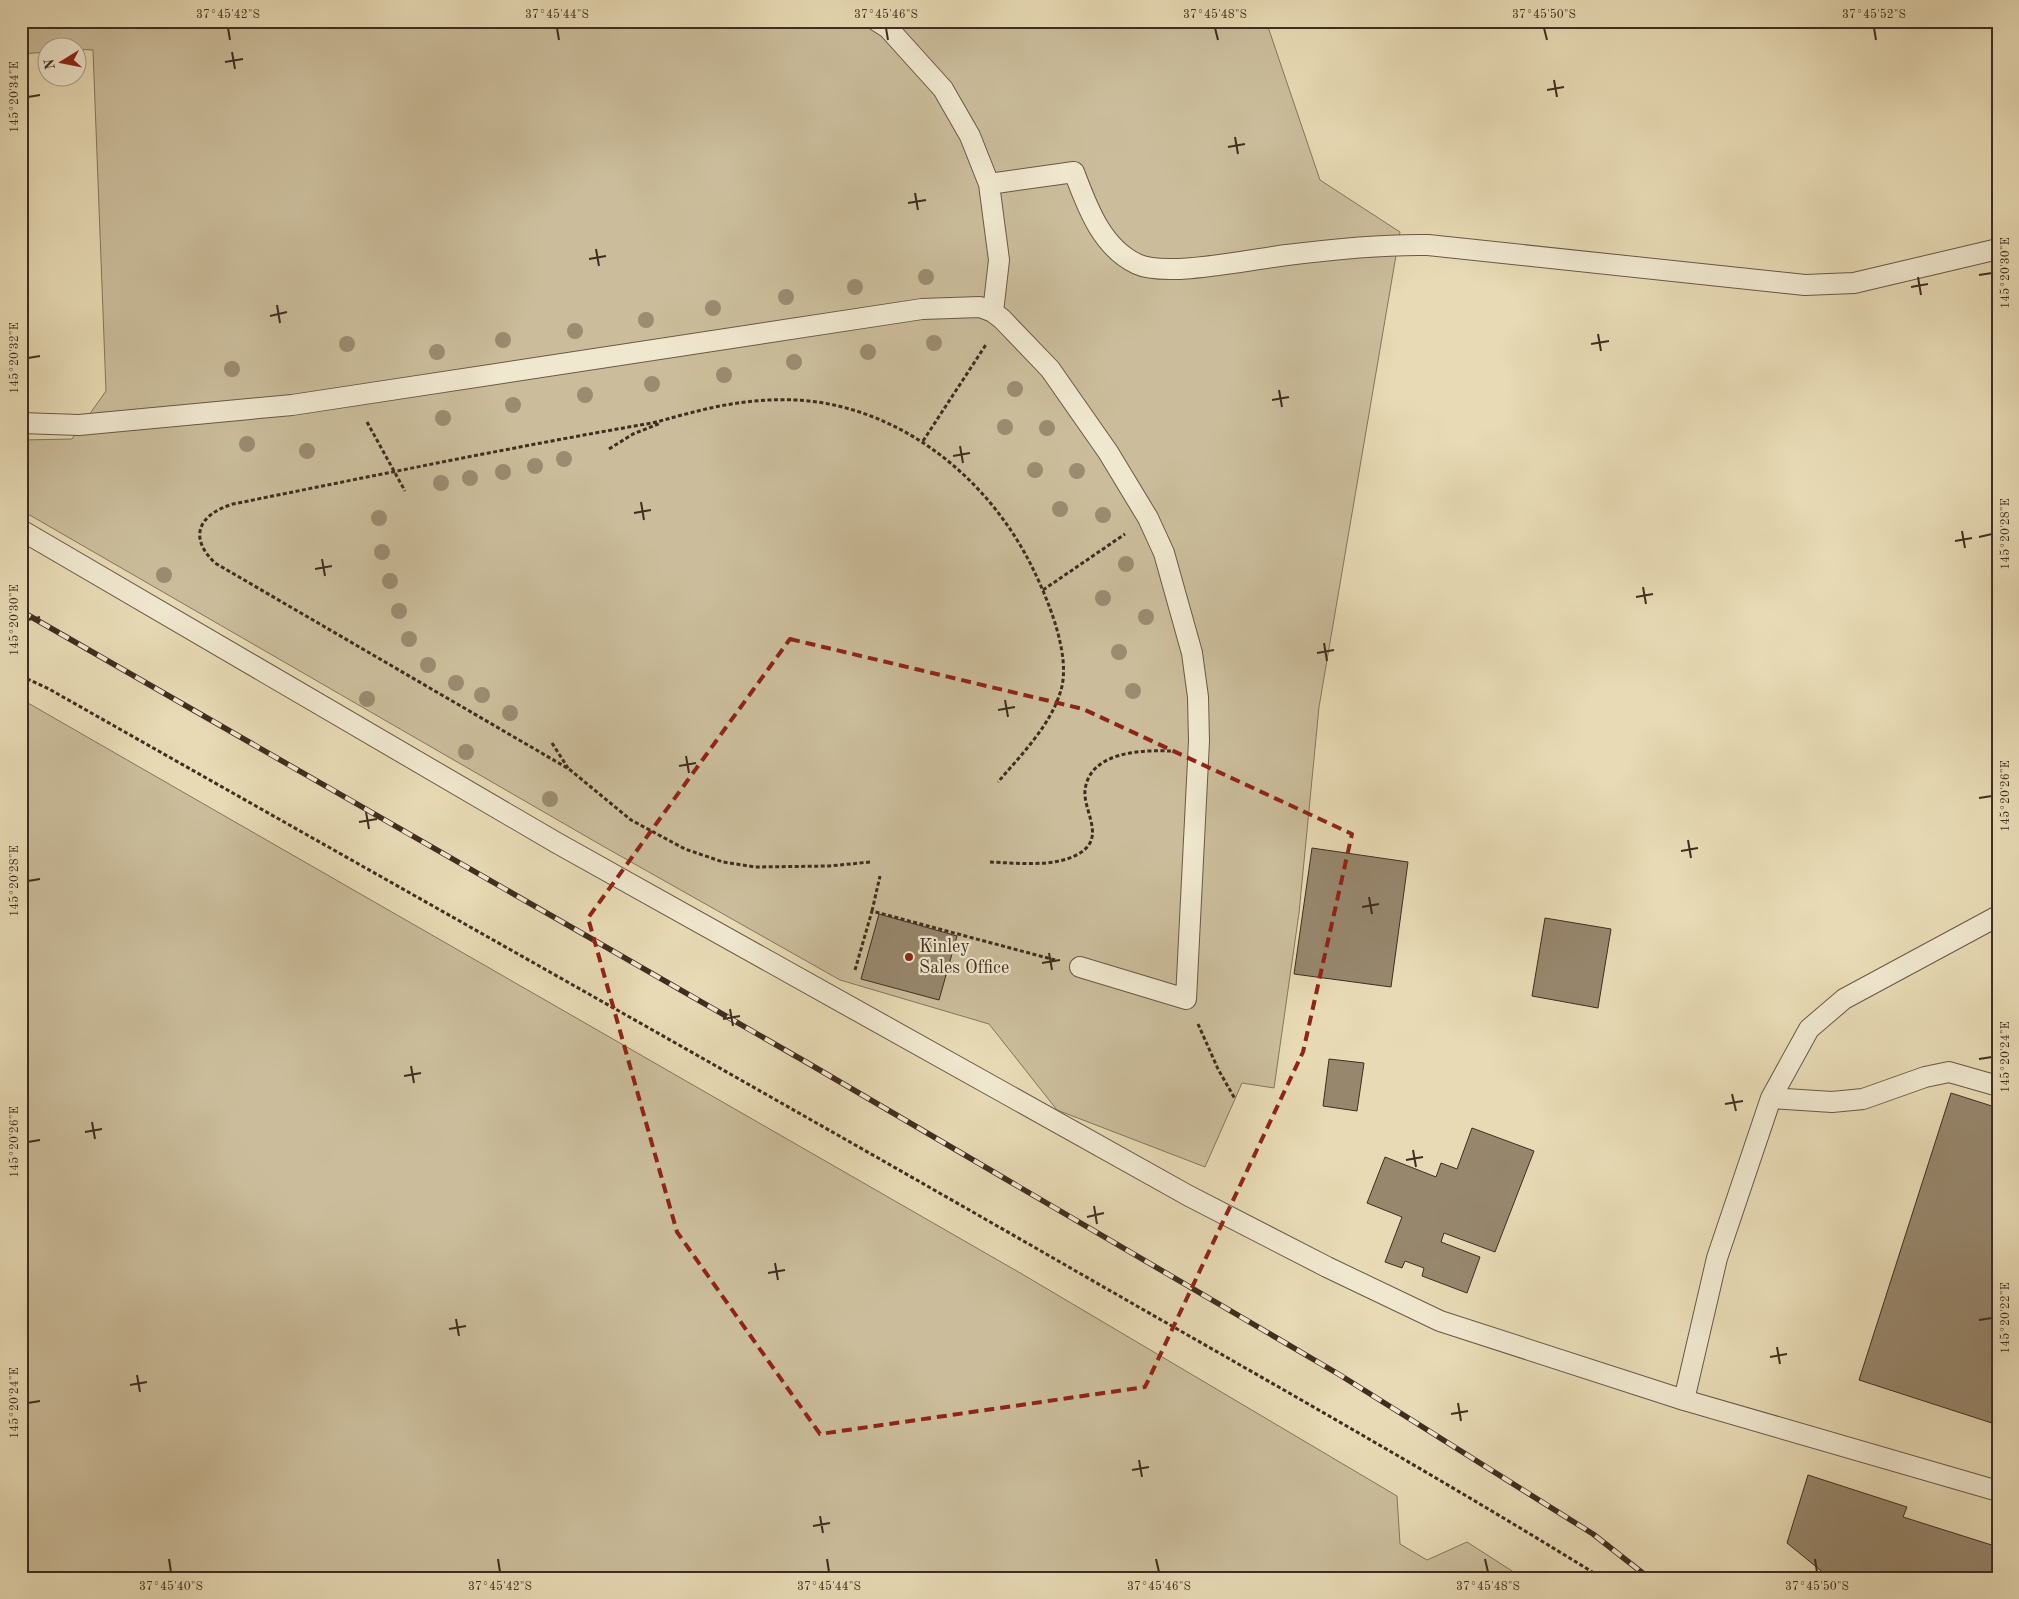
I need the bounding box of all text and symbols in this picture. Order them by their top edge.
text: 37°45'42"S [196,8,260,21]
text: 37°45'44"S [525,8,589,21]
text: 37°45'46"S [854,8,918,21]
text: 37°45'48"S [1183,8,1247,21]
text: 37°45'50"S [1512,8,1576,21]
text: 37°45'52"S [1842,8,1906,21]
north arrow [38,38,88,88]
text: N [42,57,58,71]
text: 145°20'34"E [8,61,21,133]
text: 145°20'30"E [1999,237,2012,309]
text: 145°20'32"E [8,322,21,394]
text: 145°20'28"E [1999,498,2012,570]
text: 145°20'30"E [8,584,21,656]
text: 145°20'26"E [1999,760,2012,832]
text: 145°20'28"E [8,845,21,917]
place label: Kinley Sales Office [919,938,1009,977]
marker: Kinley Sales Office [903,951,915,963]
text: 145°20'24"E [1999,1021,2012,1093]
text: 145°20'26"E [8,1106,21,1178]
text: 145°20'22"E [1999,1282,2012,1354]
text: 145°20'24"E [8,1367,21,1439]
text: 37°45'40"S [139,1580,203,1593]
text: 37°45'42"S [468,1580,532,1593]
text: 37°45'44"S [797,1580,861,1593]
text: 37°45'46"S [1127,1580,1191,1593]
text: 37°45'48"S [1456,1580,1520,1593]
text: 37°45'50"S [1785,1580,1849,1593]

